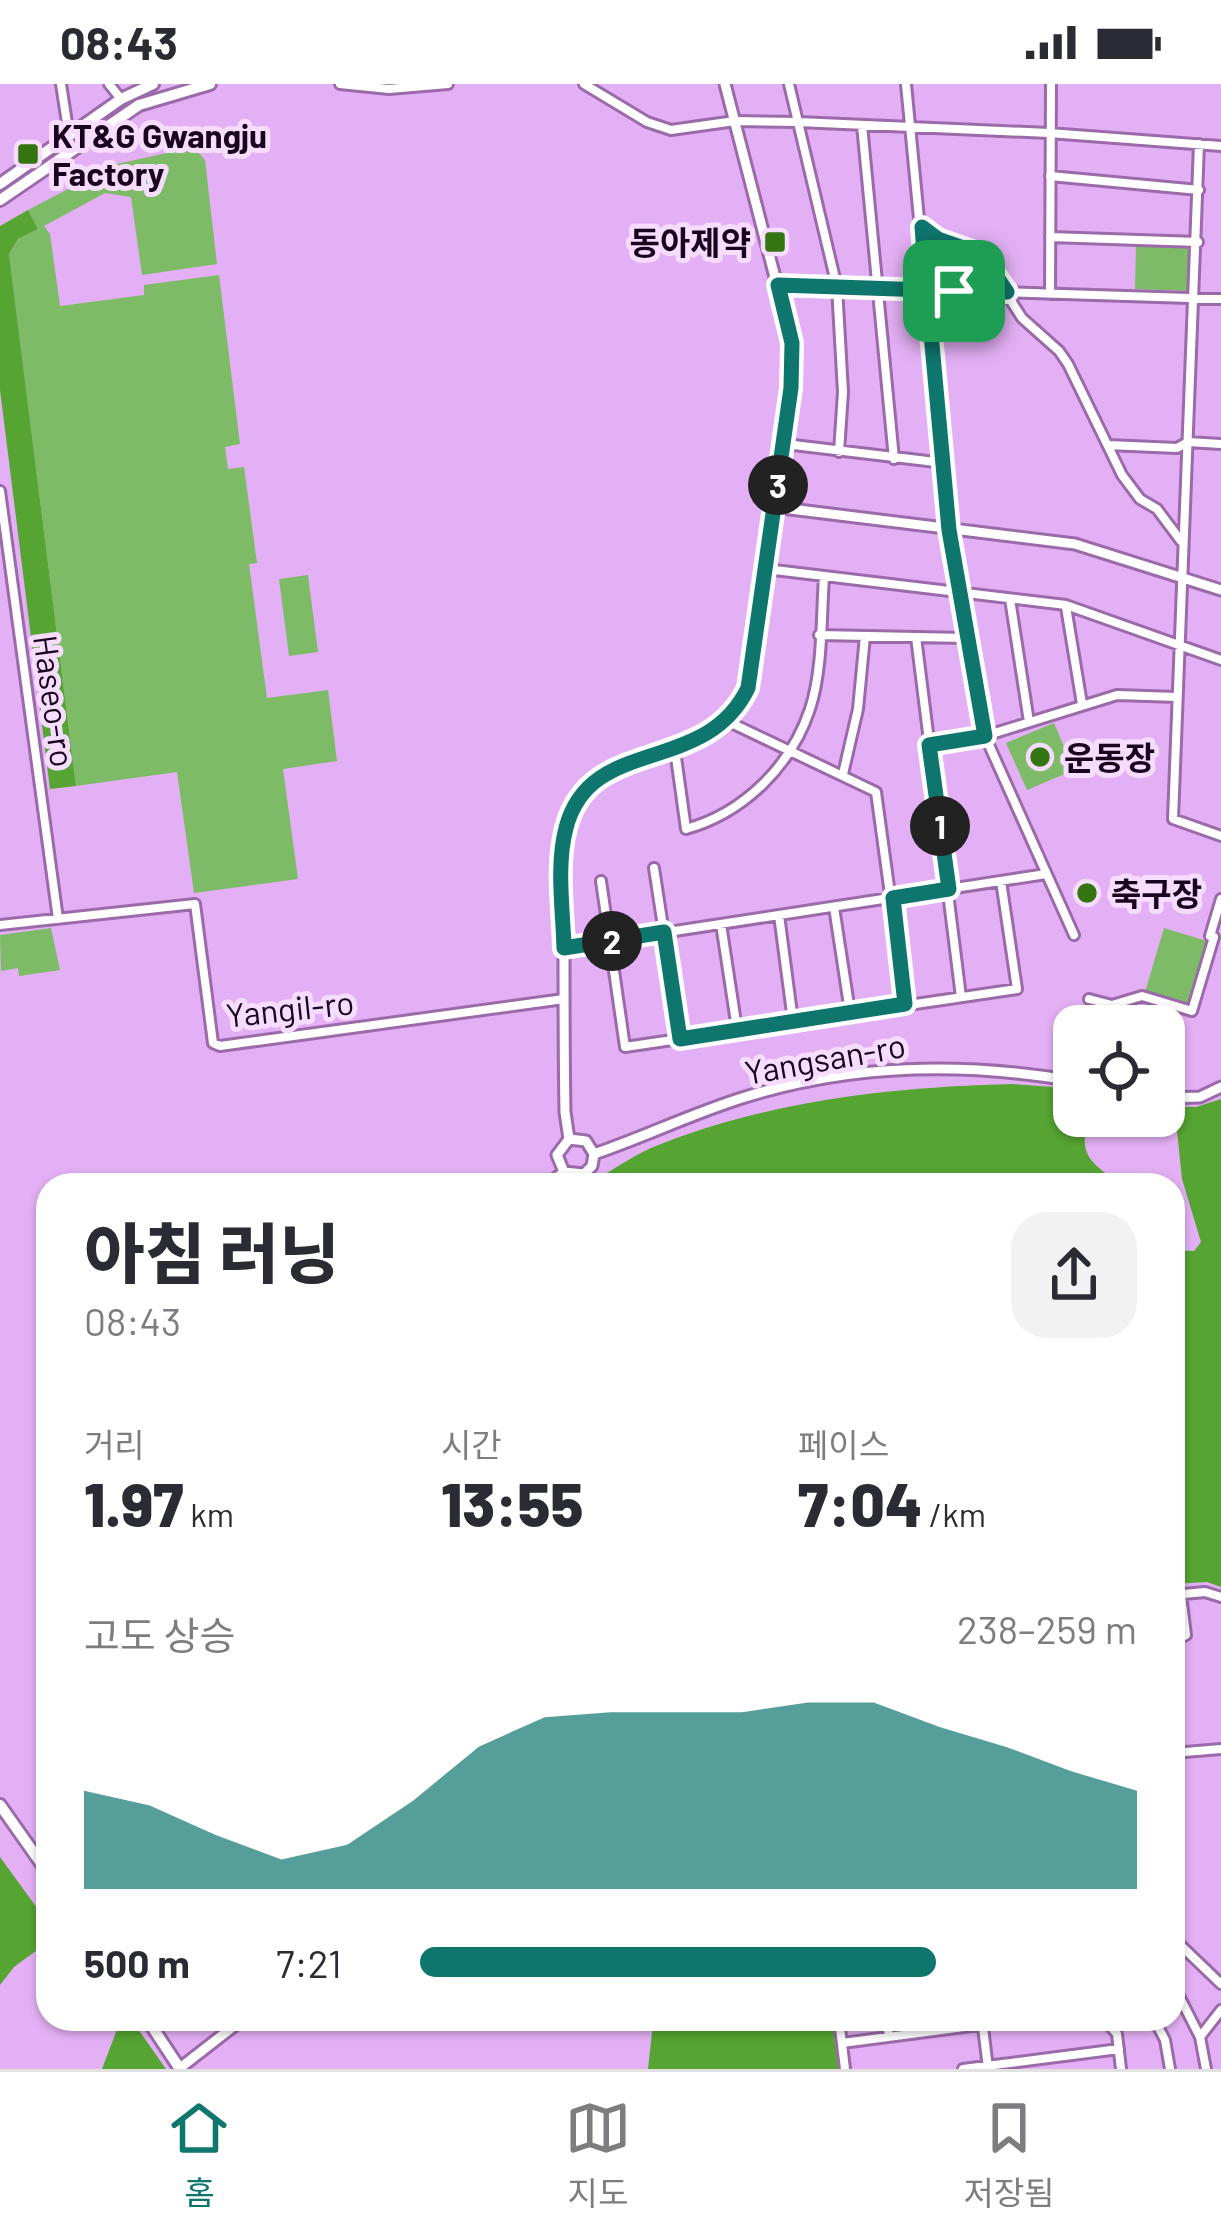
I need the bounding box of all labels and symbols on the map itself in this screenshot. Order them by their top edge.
place label: KT&G Gwangju Factory [52,115,267,193]
marker: KT&G Gwangju Factory [15,141,41,167]
place label: 동아제약 [630,222,751,262]
marker: 동아제약 [762,229,788,255]
pin [903,240,1005,342]
pin: 3 [748,455,808,515]
street label: Haseo-ro [26,632,84,770]
place label: 운동장 [1064,737,1155,777]
marker: 운동장 [1027,744,1053,770]
pin: 1 [910,796,970,856]
place label: 축구장 [1111,873,1202,913]
marker: 축구장 [1074,880,1100,906]
pin: 2 [582,911,642,971]
street label: Yangil-ro [224,981,356,1035]
street label: Yangsan-ro [742,1024,908,1092]

